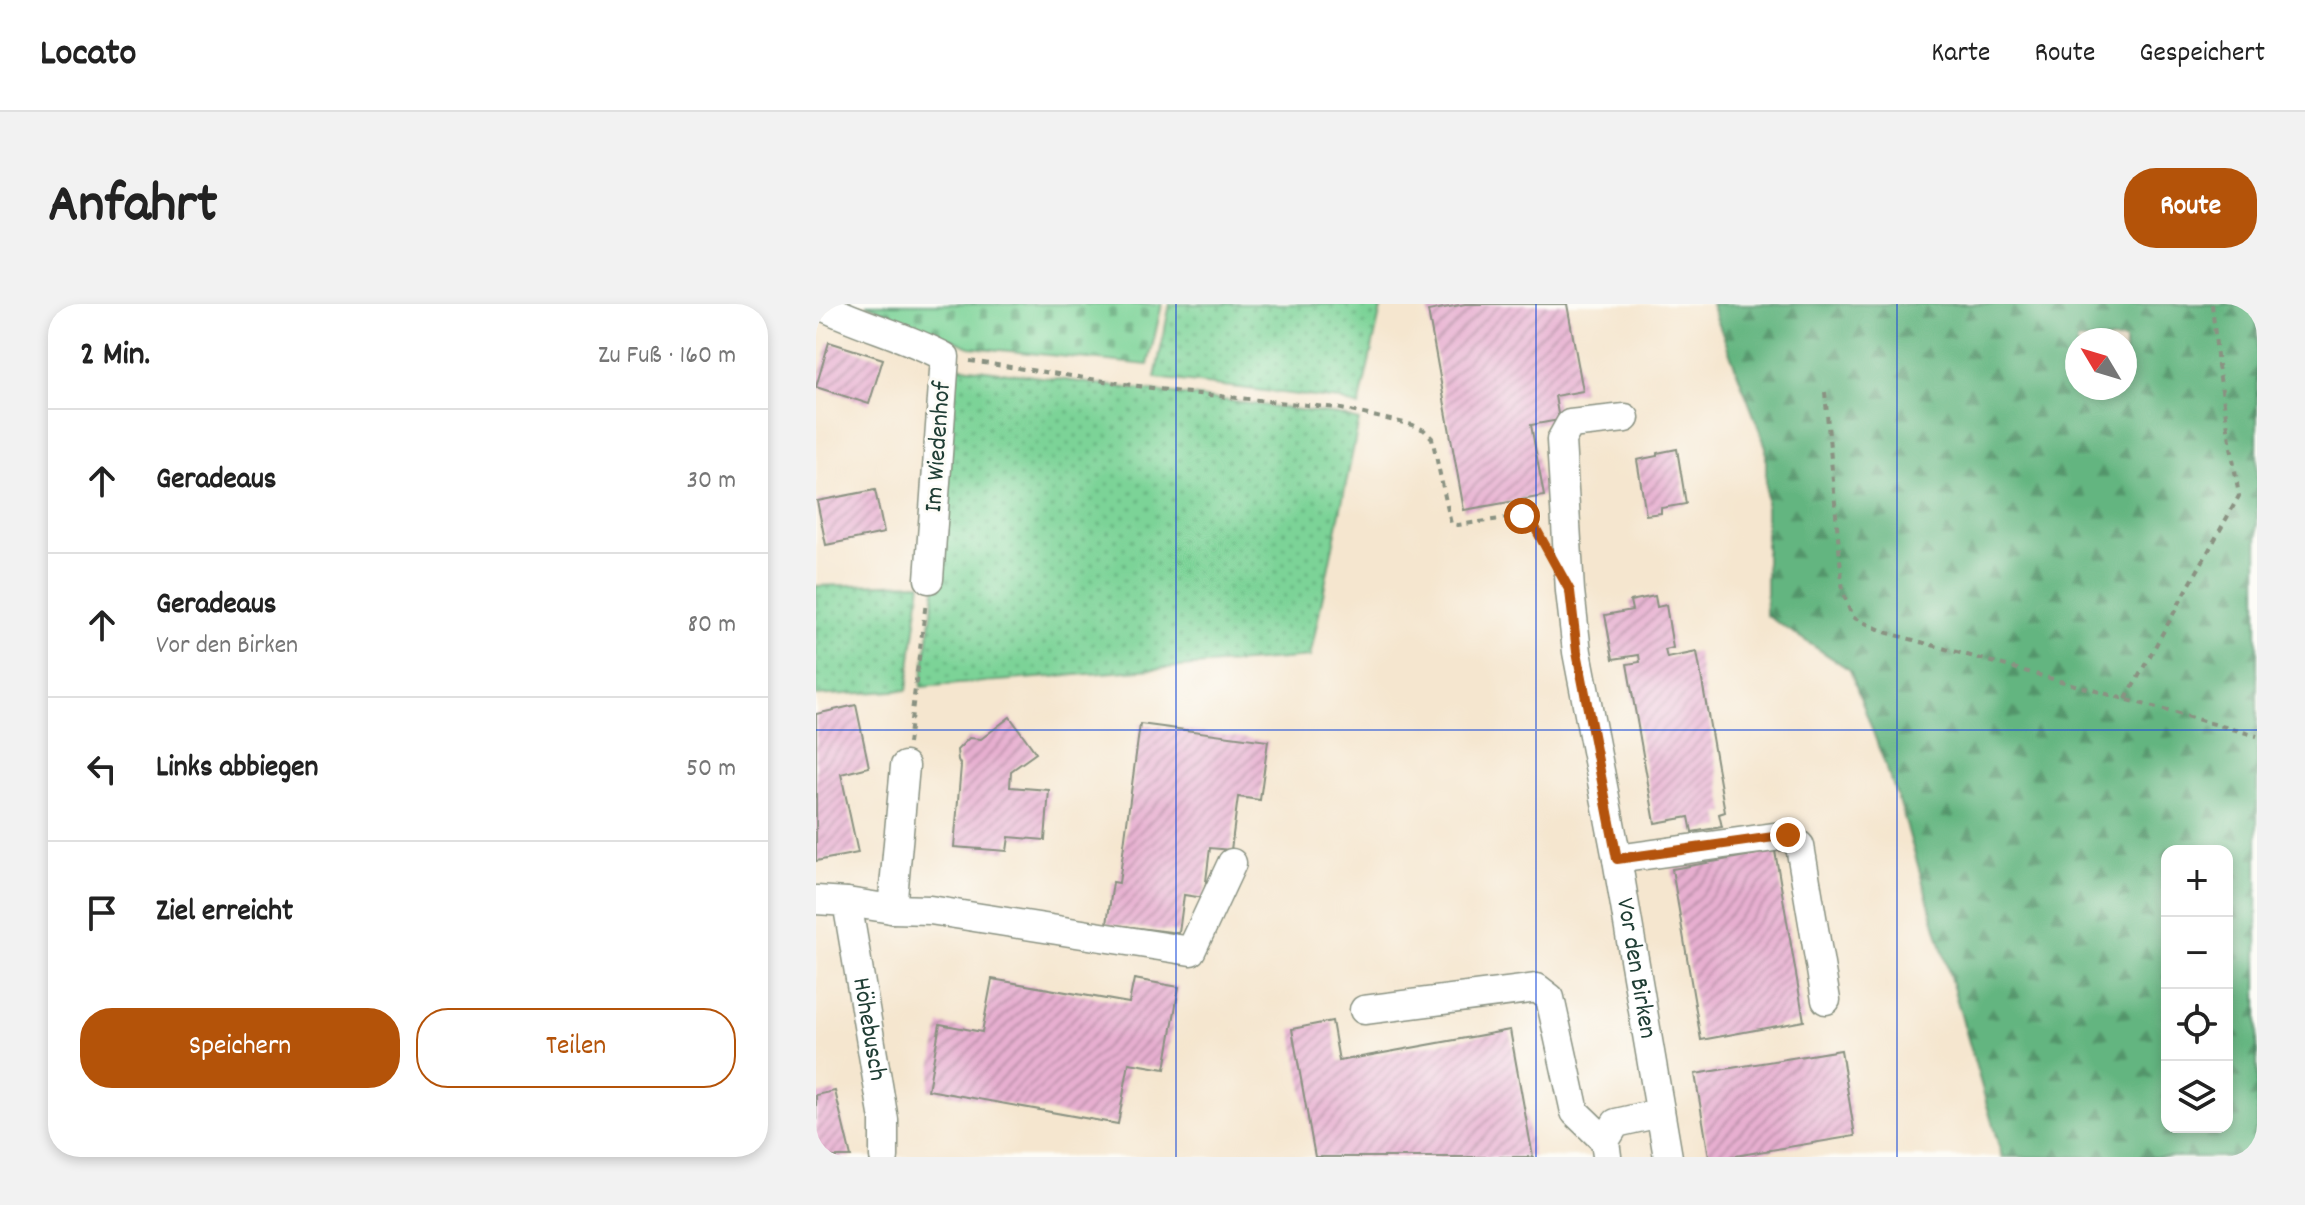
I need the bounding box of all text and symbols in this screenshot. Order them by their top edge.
text: Locato [40,28,136,83]
text: Karte [1931,35,1990,75]
text: Route [2034,35,2095,75]
text: Gespeichert [2139,35,2265,75]
text: Anfahrt [48,168,218,248]
button: Route [2124,168,2257,248]
north arrow [2065,328,2137,400]
text: 2 Min. [80,332,150,381]
text: Zu Fuß · 160 m [598,338,736,375]
street label: Im Wiedenhof [916,379,962,514]
icon: ahead [80,459,124,503]
text: Geradeaus [156,460,276,503]
text: 30 m [686,463,736,500]
route start [1504,498,1540,534]
text: Geradeaus [156,585,276,628]
icon: ahead [80,603,124,647]
text: 80 m [688,607,736,644]
text: Vor den Birken [156,628,298,665]
icon: left [80,747,124,791]
text: Links abbiegen [156,748,318,791]
text: 50 m [686,751,736,788]
route end [1770,817,1806,853]
map controls [2161,845,2233,1133]
button: + [2161,845,2233,917]
icon: arrive [80,891,124,935]
text: Ziel erreicht [156,892,293,935]
street label: Vor den Birken [1605,895,1666,1041]
button: − [2161,917,2233,989]
street label: Höhebusch [842,975,896,1084]
button: locate [2161,989,2233,1061]
button: Speichern [80,1008,400,1088]
button: Teilen [416,1008,736,1088]
button: layers [2161,1061,2233,1133]

